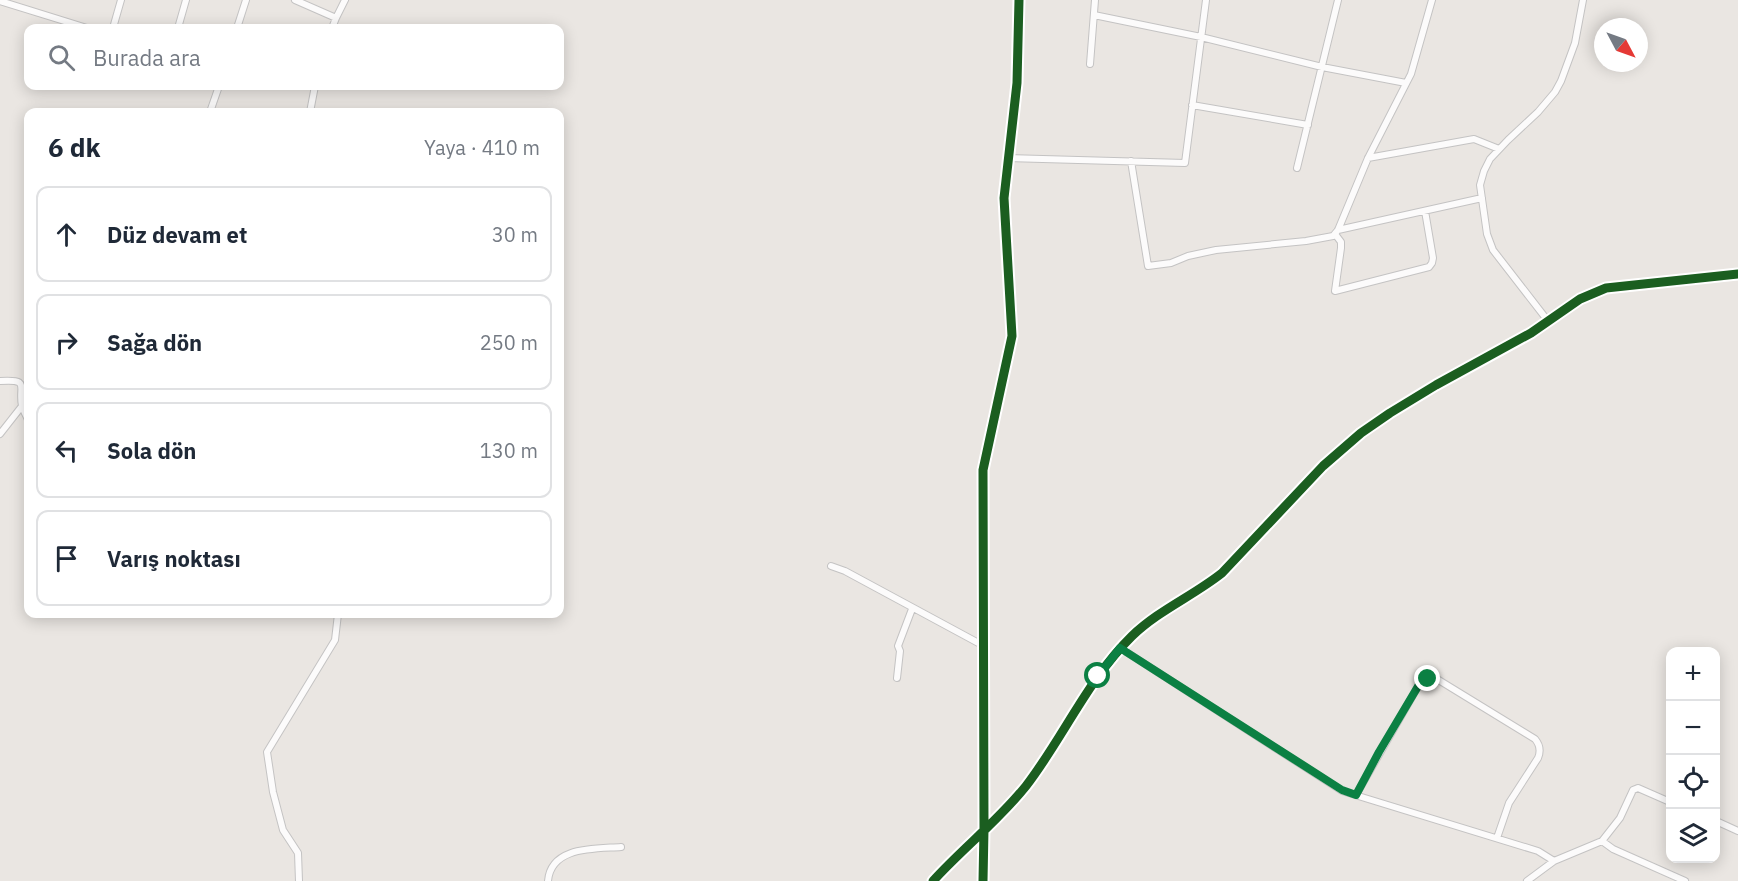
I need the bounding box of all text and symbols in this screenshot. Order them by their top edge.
north arrow [1594,18,1648,72]
search box [24,24,564,90]
icon: search [45,41,78,74]
text: Burada ara [93,43,201,72]
text: 6 dk [48,130,101,164]
text: Yaya · 410 m [424,134,540,161]
icon: ahead [50,218,83,251]
text: Düz devam et [107,220,247,249]
text: 30 m [492,221,538,248]
icon: right [50,326,83,359]
text: Sağa dön [107,328,202,357]
text: 250 m [480,329,538,356]
icon: left [50,434,83,467]
text: Sola dön [107,436,196,465]
text: 130 m [480,437,538,464]
icon: arrive [50,542,83,575]
text: Varış noktası [107,544,241,573]
map controls [1666,647,1720,863]
button: + [1666,647,1720,701]
route start [1084,662,1110,688]
route end [1414,665,1440,691]
button: − [1666,701,1720,755]
button: locate [1666,755,1720,809]
button: layers [1666,809,1720,863]

